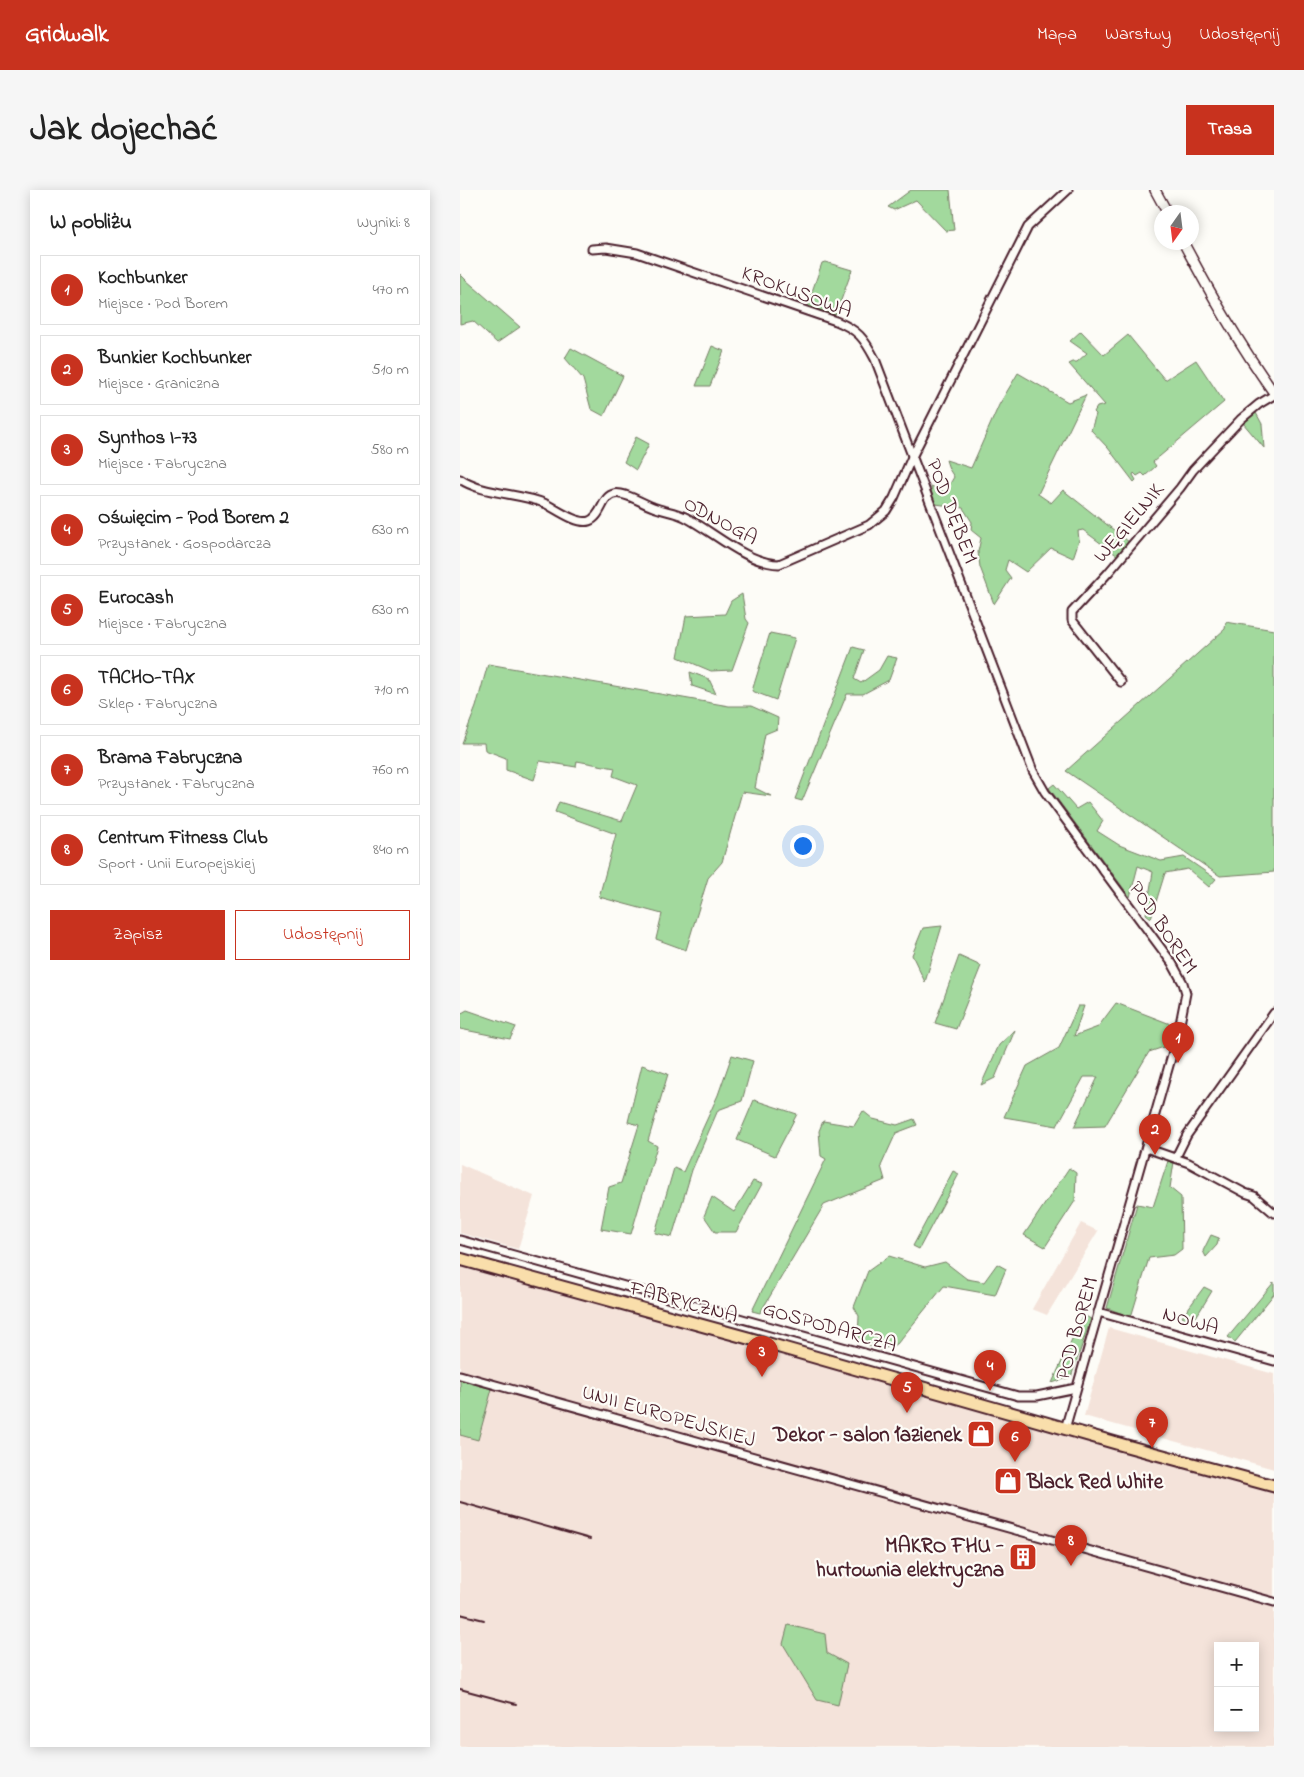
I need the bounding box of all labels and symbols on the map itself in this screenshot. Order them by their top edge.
north arrow [1154,205,1199,250]
street label: KROKUSOWA [737,259,856,327]
street label: POD DĘBEM [917,455,985,569]
street label: WĘGIELNIK [1087,476,1173,570]
street label: ODNOGA [678,490,763,554]
your location [790,833,816,859]
street label: POD BOREM [1120,876,1204,981]
pin: 1 [1162,1022,1194,1063]
pin: 2 [1139,1114,1171,1155]
street label: POD BOREM [1049,1273,1107,1384]
street label: FABRYCZNA [625,1274,741,1332]
street label: GOSPODARCZA [759,1294,900,1361]
street label: NOWA [1159,1300,1222,1344]
pin: 3 [746,1336,778,1377]
pin: 4 [974,1350,1006,1391]
pin: 5 [891,1372,923,1413]
street label: UNII EUROPEJSKIEJ [578,1378,759,1456]
pin: 7 [1136,1407,1168,1448]
shop icon: Dekor - salon łazienek [966,1419,996,1449]
place label: Dekor - salon łazienek [772,1421,963,1451]
pin: 6 [999,1421,1031,1462]
shop icon: Black Red White [993,1466,1023,1496]
place label: Black Red White [1026,1468,1164,1498]
pin: 8 [1055,1525,1087,1566]
place label: MAKRO FHU - hurtownia elektryczna [816,1532,1004,1588]
building icon: MAKRO FHU - hurtownia elektryczna [1008,1542,1038,1572]

